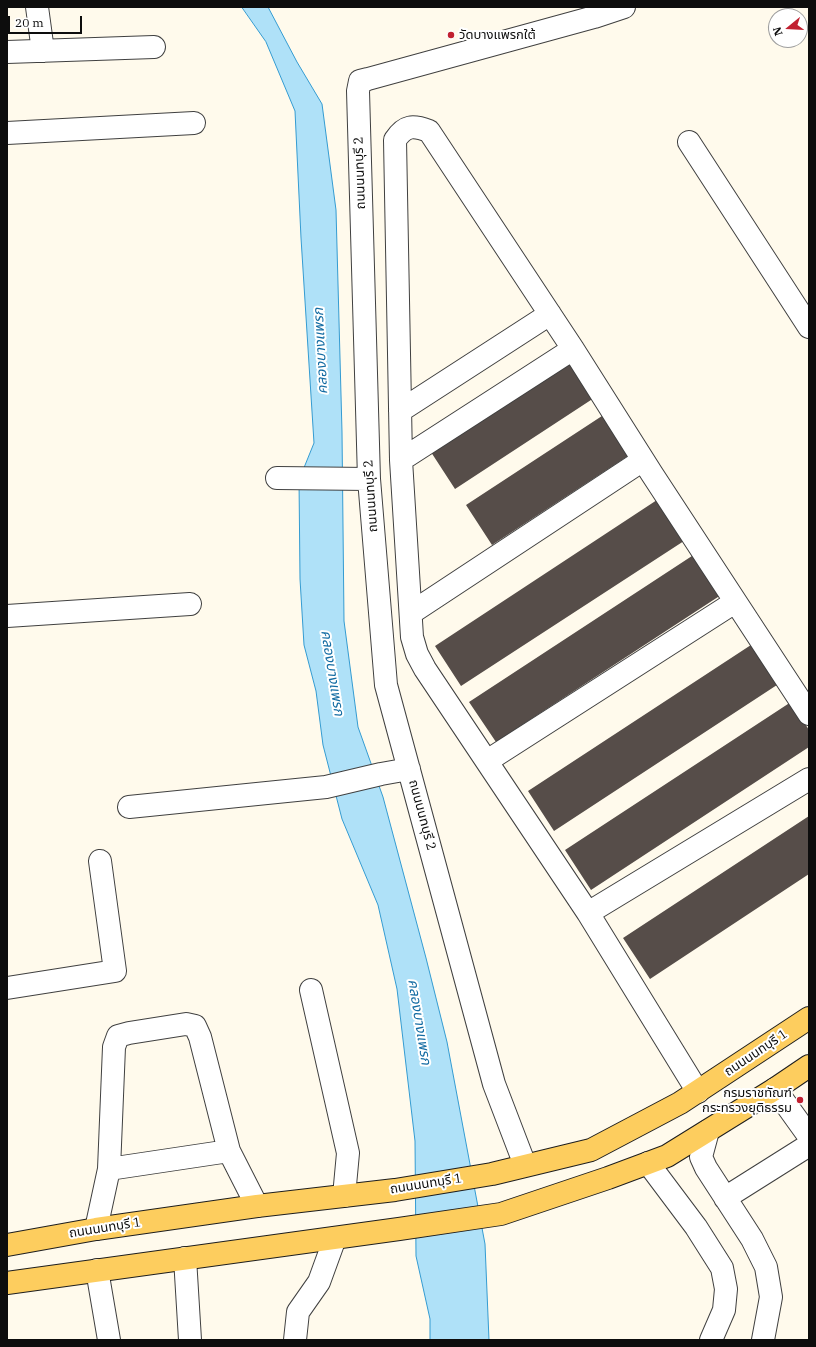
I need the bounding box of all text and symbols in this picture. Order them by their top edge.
scale bar [10,8,84,34]
north arrow [768,8,808,48]
text: 20 m [15,15,44,30]
text: N [770,25,786,38]
place label: วัดบางแพรกใต้ [459,27,536,43]
marker: วัดบางแพรกใต้ [446,30,456,40]
street label: ถนนนนทบุรี 2 [351,136,369,210]
water label: คลองบางแพรก [310,307,332,395]
street label: ถนนนนทบุรี 2 [361,459,381,533]
water label: คลองบางแพรก [317,629,347,717]
street label: ถนนนนทบุรี 2 [405,778,439,852]
water label: คลองบางแพรก [404,978,434,1066]
street label: ถนนนนทบุรี 1 [722,1026,790,1080]
place label: กรมราชทัณฑ์ กระทรวงยุติธรรม [702,1085,792,1116]
marker: กรมราชทัณฑ์ กระทรวงยุติธรรม [795,1095,805,1105]
street label: ถนนนนทบุรี 1 [389,1171,463,1197]
street label: ถนนนนทบุรี 1 [68,1215,142,1241]

